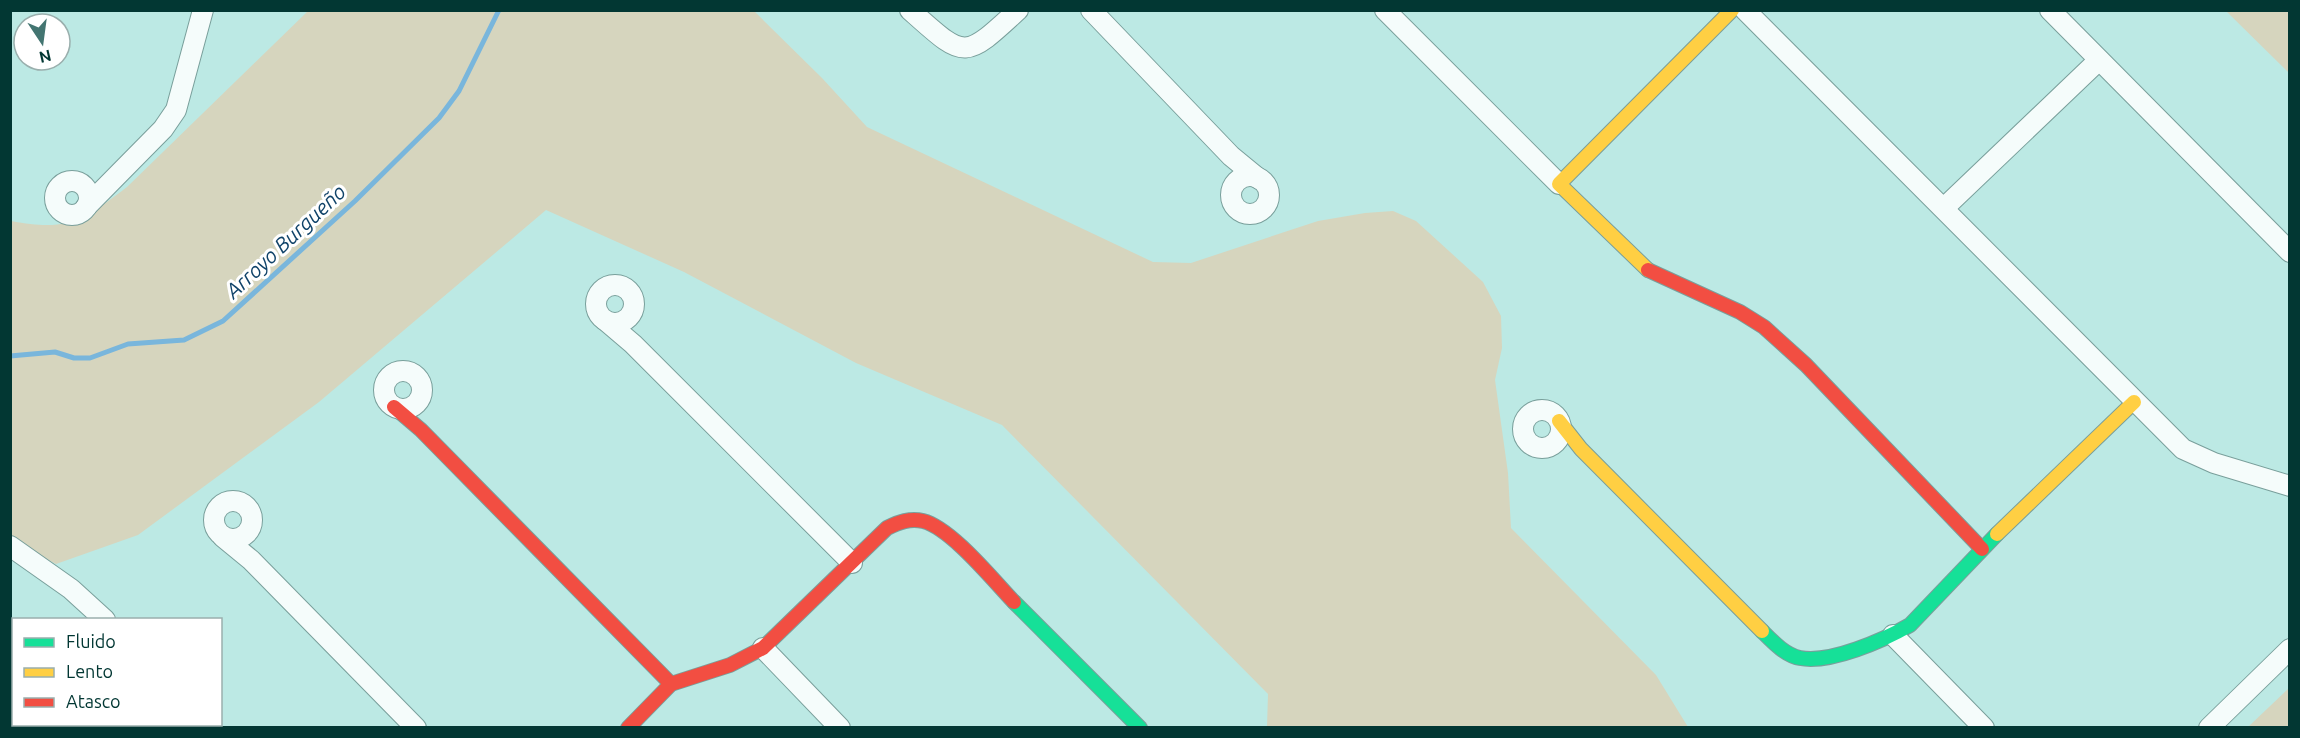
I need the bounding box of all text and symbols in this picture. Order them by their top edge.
north arrow [12,12,72,72]
text: N [38,47,53,67]
water label: Arroyo Burgueño [219,179,350,303]
legend [12,618,222,726]
text: Fluido [66,631,116,651]
text: Lento [66,661,113,681]
text: Atasco [66,691,121,711]

